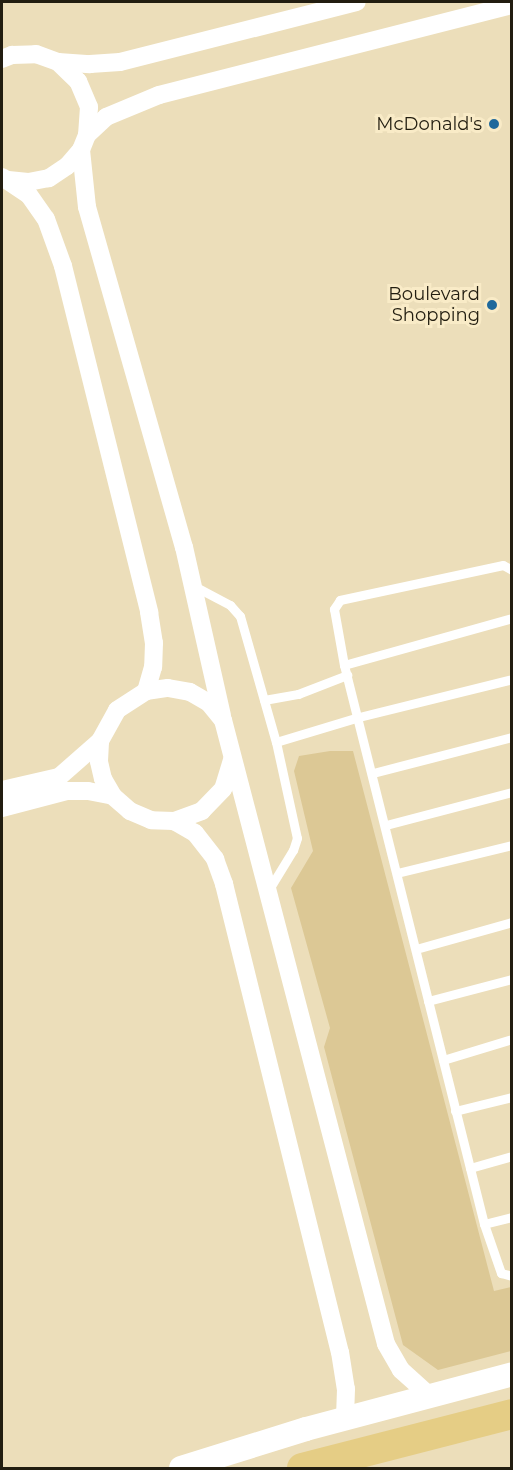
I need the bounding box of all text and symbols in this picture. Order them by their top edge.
place label: McDonald's [376,113,482,135]
marker: McDonald's [487,117,501,131]
place label: Boulevard Shopping [388,284,480,326]
marker: Boulevard Shopping [485,298,499,312]

